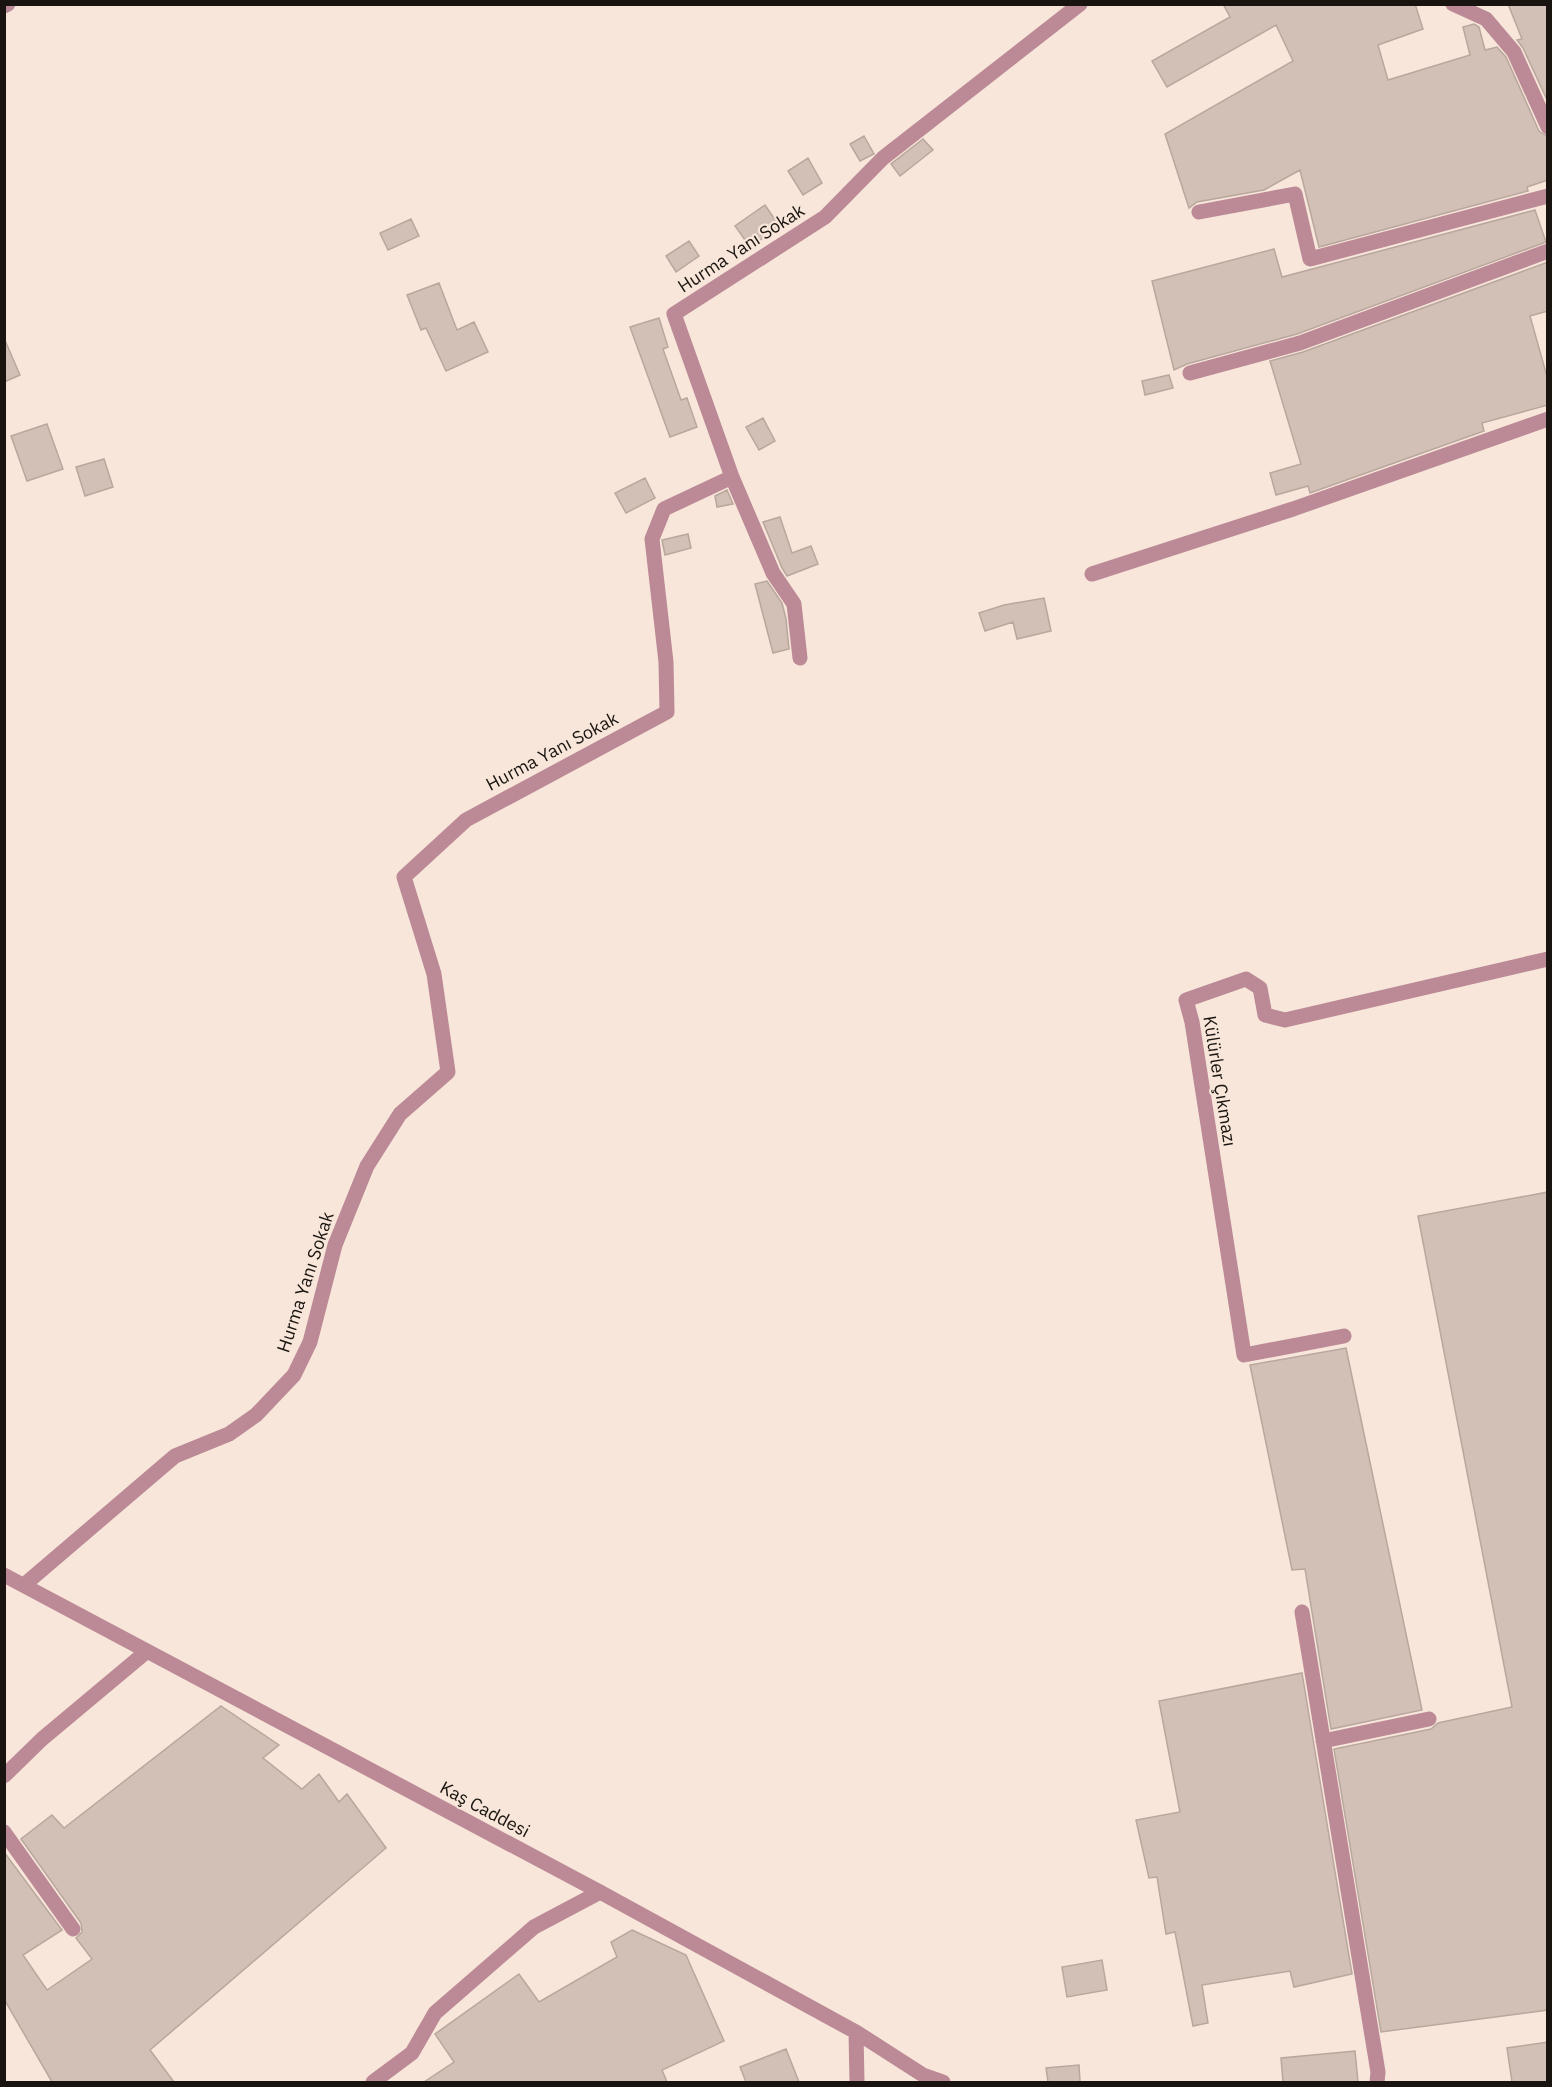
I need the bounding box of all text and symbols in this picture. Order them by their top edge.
street label: Hurma Yanı Sokak [673,198,809,298]
street label: Hurma Yanı Sokak [482,706,623,796]
street label: Külürler Çıkmazı [1198,1014,1242,1148]
street label: Hurma Yanı Sokak [271,1208,339,1355]
street label: Kaş Caddesi [436,1776,534,1842]

